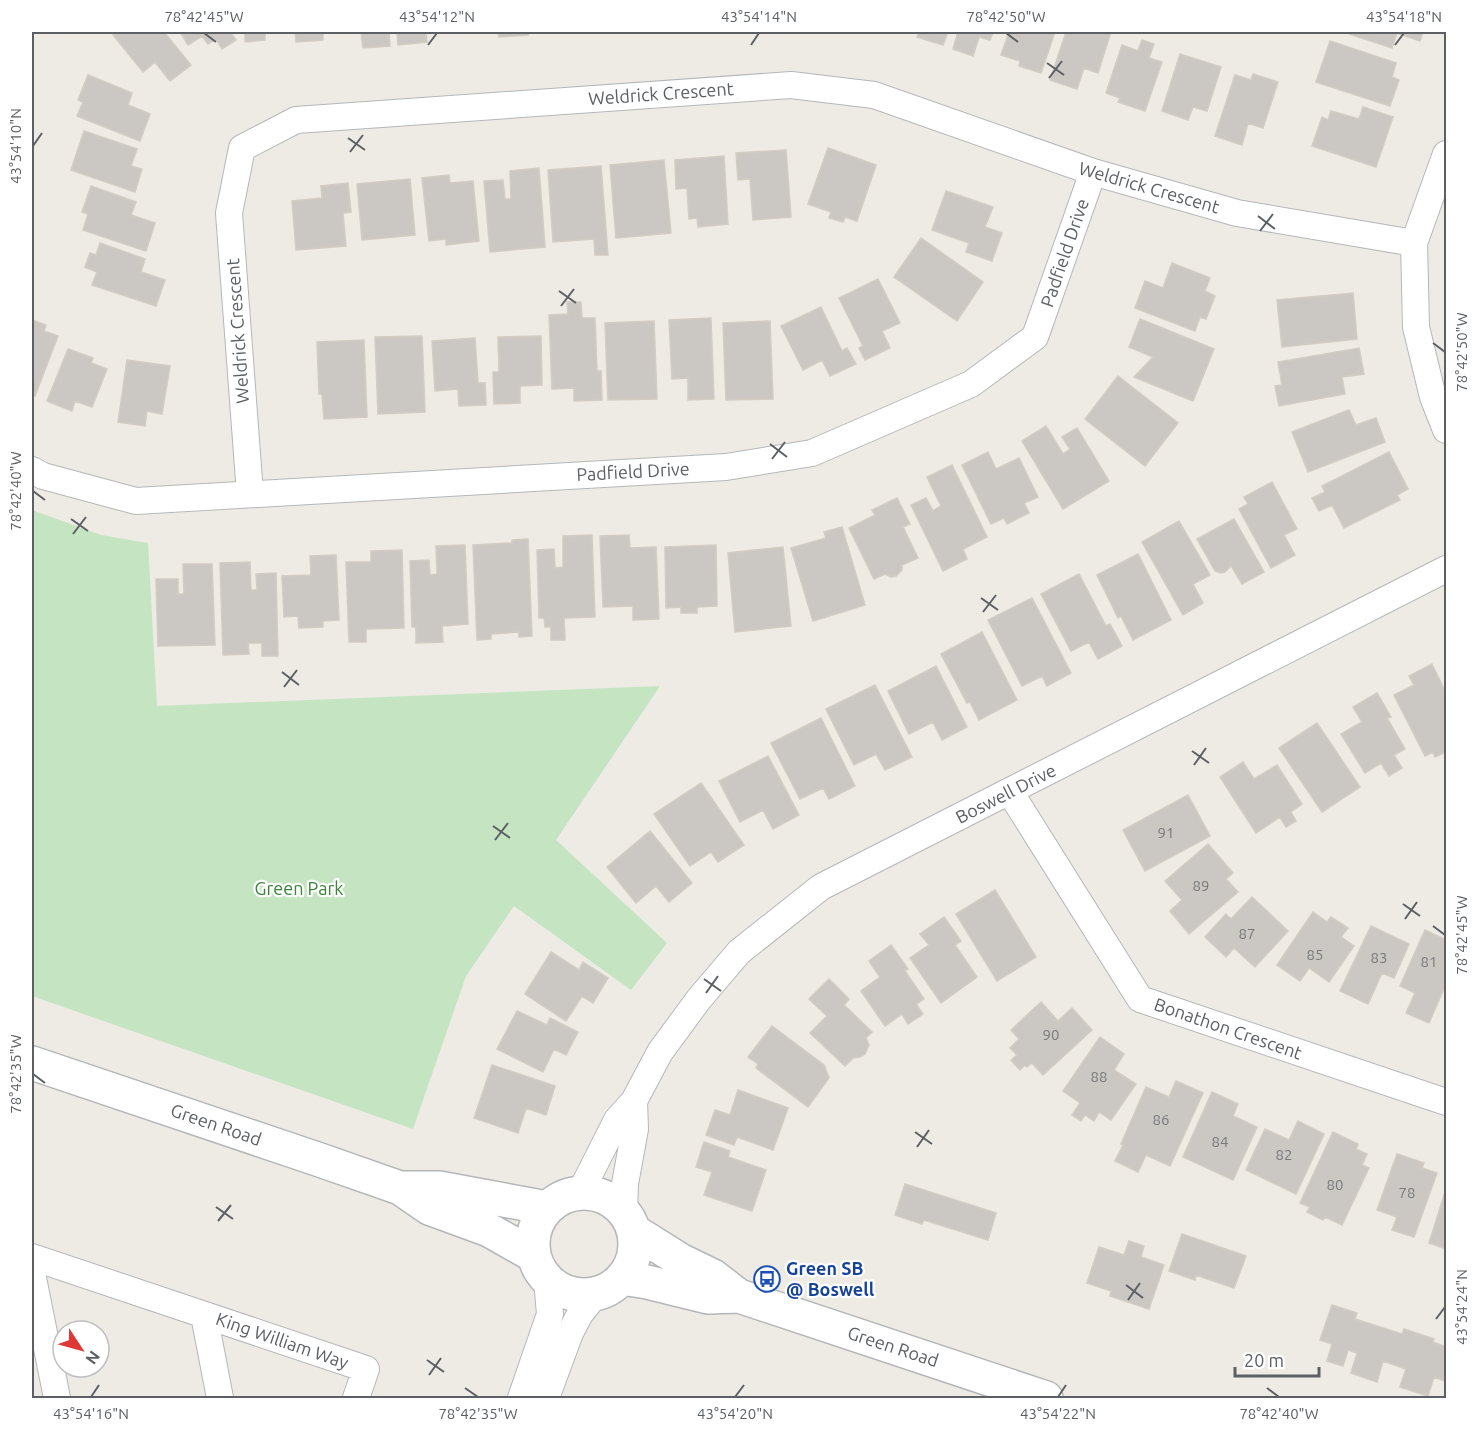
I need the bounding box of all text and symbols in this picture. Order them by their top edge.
text: 78°42'45"W [164,8,244,25]
text: 43°54'12"N [399,8,475,25]
text: 43°54'14"N [721,8,797,25]
text: 78°42'50"W [966,8,1046,25]
text: 43°54'18"N [1366,8,1442,25]
street label: Weldrick Crescent [588,78,734,108]
text: 43°54'10"N [7,108,24,184]
street label: Weldrick Crescent [1077,157,1222,217]
street label: Padfield Drive [1036,196,1092,310]
street label: Weldrick Crescent [222,258,252,404]
text: 78°42'50"W [1453,312,1470,392]
text: 78°42'40"W [7,451,24,531]
street label: Padfield Drive [576,458,690,484]
street label: Boswell Drive [952,759,1059,827]
house number: 91 [1158,824,1174,841]
house number: 89 [1193,877,1209,894]
park label: Green Park [255,878,343,898]
text: 78°42'45"W [1453,895,1470,975]
house number: 87 [1239,925,1255,942]
house number: 85 [1307,946,1323,963]
house number: 83 [1371,949,1387,966]
house number: 81 [1421,953,1437,970]
street label: Bonathon Crescent [1152,993,1305,1063]
house number: 90 [1043,1026,1059,1043]
text: 78°42'35"W [7,1034,24,1114]
house number: 88 [1091,1068,1107,1085]
street label: Green Road [168,1099,264,1149]
house number: 86 [1153,1111,1169,1128]
house number: 84 [1212,1133,1228,1150]
house number: 82 [1276,1146,1292,1163]
house number: 80 [1327,1176,1343,1193]
house number: 78 [1399,1184,1415,1201]
place label: Green SB @ Boswell [786,1258,875,1299]
bus stop icon: Green SB @ Boswell [752,1264,782,1294]
text: 43°54'24"N [1453,1269,1470,1345]
street label: King William Way [213,1308,351,1372]
north arrow [51,1319,111,1379]
street label: Green Road [845,1322,941,1370]
scale bar [1235,1340,1319,1378]
text: N [82,1348,104,1368]
text: 20 m [1244,1350,1284,1370]
text: 43°54'16"N [53,1405,129,1422]
text: 78°42'35"W [438,1405,518,1422]
text: 43°54'20"N [697,1405,773,1422]
text: 43°54'22"N [1020,1405,1096,1422]
text: 78°42'40"W [1239,1405,1319,1422]

